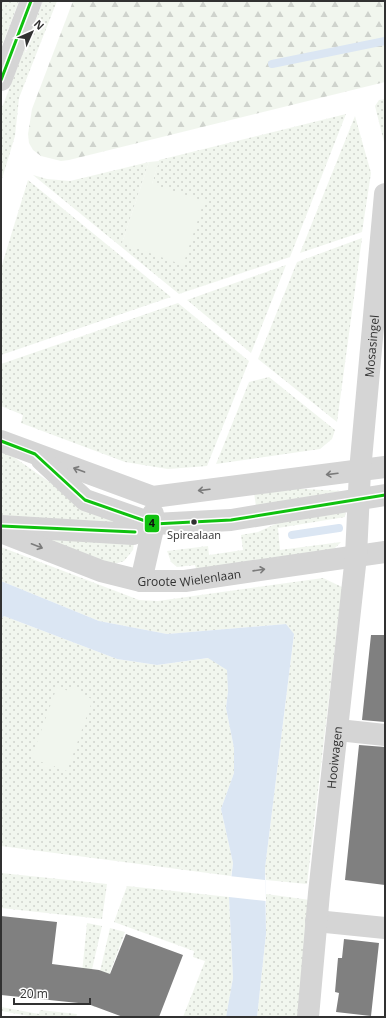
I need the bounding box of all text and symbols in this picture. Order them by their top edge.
north arrow [12,12,52,52]
text: N [31,16,48,33]
street label: Mosasingel [360,314,383,378]
one-way arrow [73,465,85,473]
one-way arrow [326,470,339,478]
one-way arrow [197,486,210,494]
line badge: 4 [144,514,160,533]
text: 4 [149,515,156,530]
marker: Spirealaan [189,517,199,527]
place label: Spirealaan [167,527,221,542]
one-way arrow [31,543,43,551]
street label: Groote Wielenlaan [137,564,242,590]
one-way arrow [252,566,265,574]
street label: Hooiwagen [322,725,346,790]
scale bar [14,980,90,1006]
text: 20 m [20,985,48,1002]

